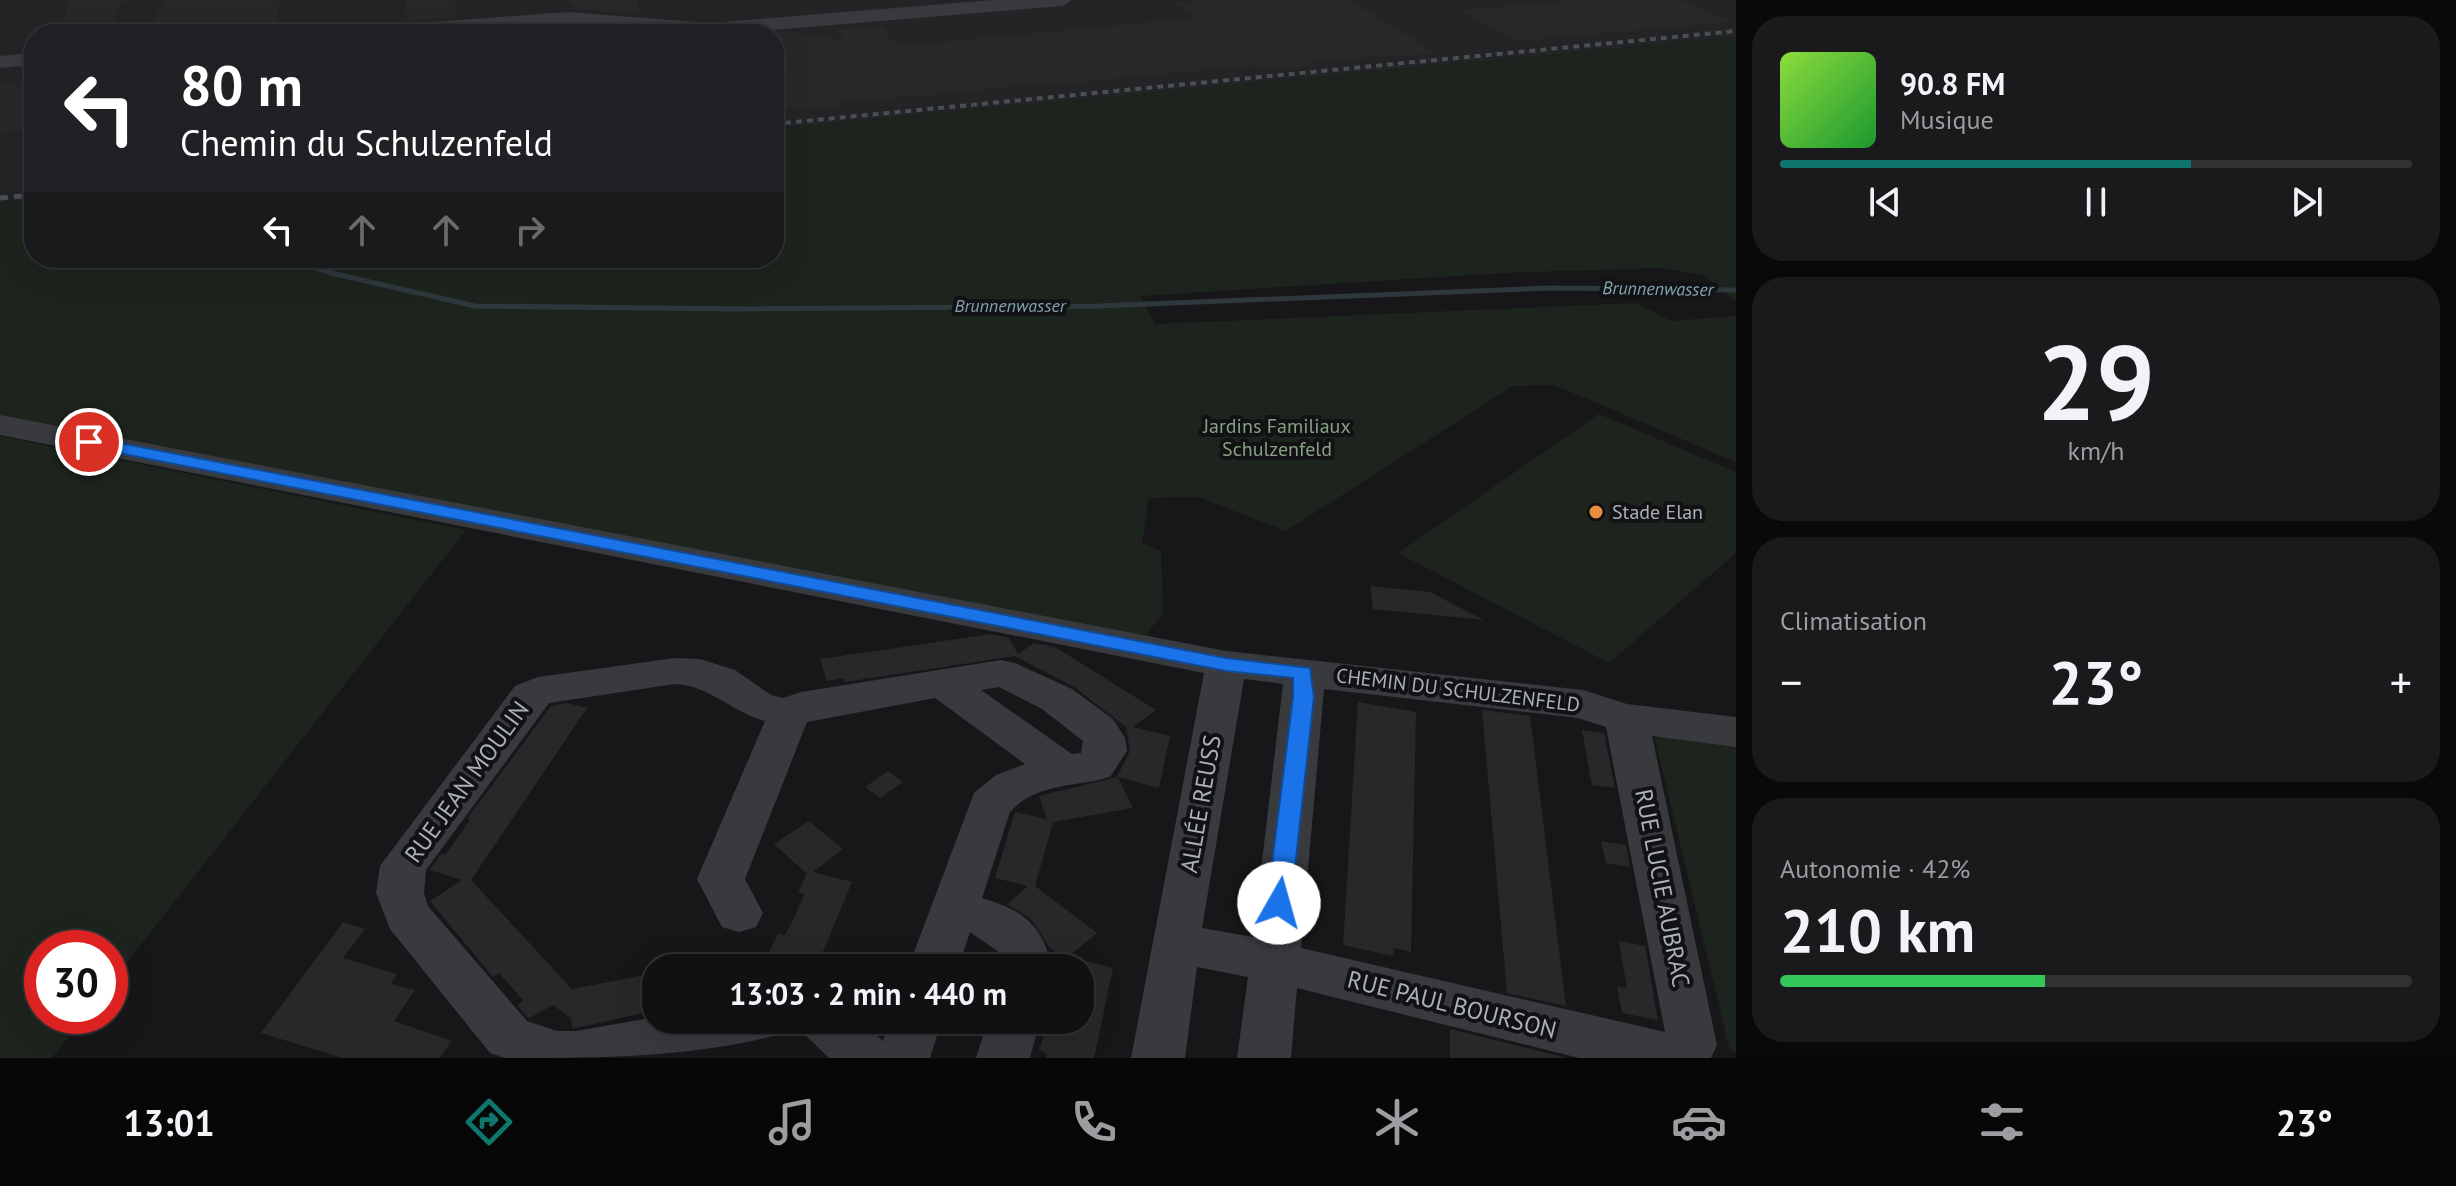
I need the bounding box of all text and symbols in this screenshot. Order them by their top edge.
text: 80 m [180,49,303,121]
icon: left [48,56,152,160]
text: 90.8 FM [1900,64,2005,103]
text: Musique [1900,103,1994,136]
text: Chemin du Schulzenfeld [180,119,553,166]
icon: previous [1863,180,1907,224]
icon: pause [2074,180,2118,224]
icon: next [2285,180,2329,224]
icon: left [256,208,300,252]
icon: ahead [340,208,384,252]
icon: ahead [424,208,468,252]
icon: right [508,208,552,252]
water label: Brunnenwasser [1602,276,1715,301]
water label: Brunnenwasser [954,294,1067,317]
text: 29 [2037,314,2155,449]
pin [55,408,123,476]
park label: Jardins Familiaux Schulzenfeld [1202,413,1351,462]
icon: arrive [67,420,111,464]
text: km/h [2068,434,2125,467]
place label: Stade Elan [1612,499,1703,525]
marker: Stade Elan [1587,503,1605,521]
text: Climatisation [1780,604,1927,637]
text: 23° [2049,643,2143,721]
text: − [1780,653,1802,710]
text: + [2390,653,2412,710]
street label: CHEMIN DU SCHULZENFELD [1335,662,1581,718]
street label: RUE JEAN MOULIN [398,695,536,869]
street label: ALLÉE REUSS [1173,733,1228,875]
street label: RUE LUCIE AUBRAC [1628,786,1697,989]
text: Autonomie · 42% [1780,852,1970,885]
position arrow [1237,861,1321,945]
text: 210 km [1780,891,1975,969]
speed limit sign: 30 [24,930,128,1034]
street label: RUE PAUL BOURSON [1344,964,1560,1045]
text: 13:03 · 2 min · 440 m [729,974,1007,1013]
icon: directions [461,1094,517,1150]
icon: music [764,1094,820,1150]
icon: phone [1066,1094,1122,1150]
icon: climate [1369,1094,1425,1150]
icon: car [1671,1094,1727,1150]
icon: filters [1974,1094,2030,1150]
text: 13:01 [123,1099,215,1146]
text: 23° [2276,1099,2333,1146]

